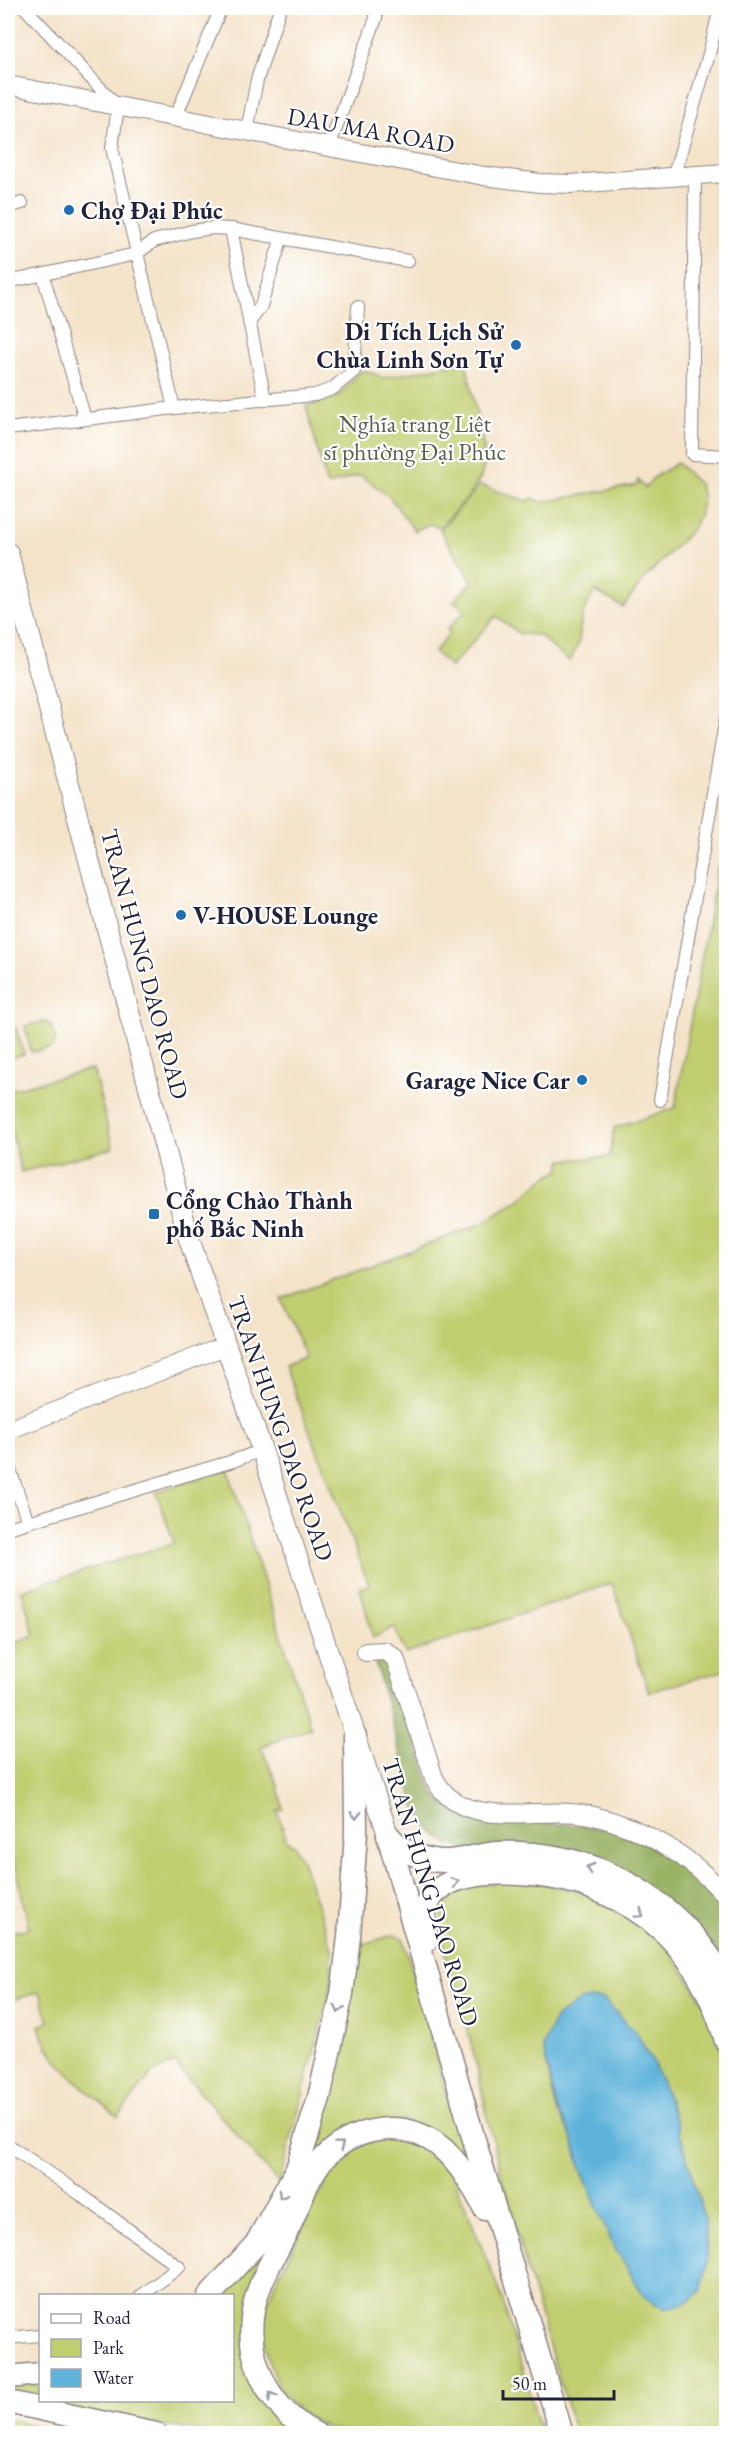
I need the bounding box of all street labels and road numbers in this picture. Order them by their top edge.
street label: DAU MA ROAD [285,100,457,160]
street label: TRAN HUNG DAO ROAD [94,825,196,1103]
street label: TRAN HUNG DAO ROAD [221,1291,341,1565]
street label: TRAN HUNG DAO ROAD [375,1754,487,2030]

